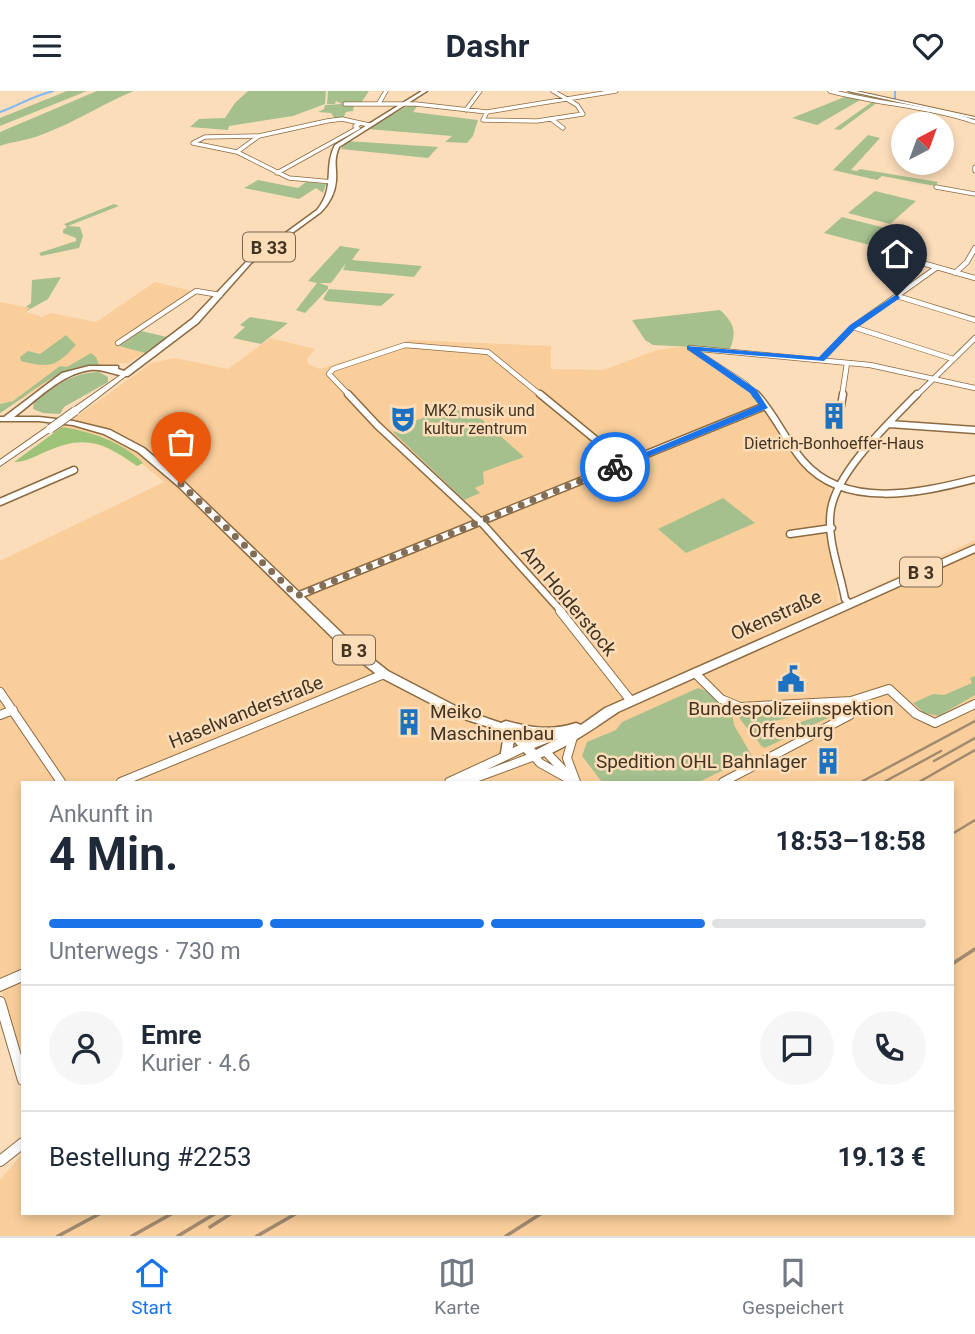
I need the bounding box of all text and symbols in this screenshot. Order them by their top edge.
icon: menu [28,27,66,65]
text: Dashr [446,27,530,65]
icon: heart [909,27,947,65]
north arrow [891,112,954,175]
map controls [891,112,954,175]
pin [867,224,927,296]
road number: B 33 [243,232,295,261]
icon: home [878,235,916,273]
place label: MK2 musik und kultur zentrum [424,401,535,438]
building icon: Dietrich-Bonhoeffer-Haus [819,401,849,431]
theatre icon: MK2 musik und kultur zentrum [388,404,418,434]
pin [151,412,211,484]
icon: bag [162,423,200,461]
courier [580,432,650,502]
place label: Dietrich-Bonhoeffer-Haus [744,434,924,453]
icon: bike [596,448,634,486]
street label: Am Holderstock [516,541,622,661]
road number: B 3 [900,557,942,586]
street label: Okenstraße [727,585,825,645]
road number: B 3 [333,635,375,665]
public building icon: Bundespolizeiinspektion Offenburg [776,664,806,694]
street label: Haselwanderstraße [165,671,327,753]
place label: Bundespolizeiinspektion Offenburg [688,697,894,742]
place label: Meiko Maschinenbau [430,700,554,745]
building icon: Meiko Maschinenbau [394,707,424,737]
building icon: Spedition OHL Bahnlager [813,746,843,776]
place label: Spedition OHL Bahnlager [596,750,808,773]
text: Ankunft in [49,801,153,828]
text: 18:53–18:58 [776,826,926,856]
text: 4 Min. [49,827,178,881]
text: Unterwegs · 730 m [49,938,241,965]
button: person [49,1011,123,1085]
button: chat [760,1011,834,1085]
button: phone [852,1011,926,1085]
text: Emre [141,1020,201,1050]
text: Kurier · 4.6 [141,1050,251,1077]
text: Bestellung #2253 [49,1142,252,1172]
text: 19.13 € [837,1142,926,1172]
tab: Start [131,1254,172,1319]
tab: Karte [434,1254,480,1319]
tab: Gespeichert [742,1254,844,1319]

